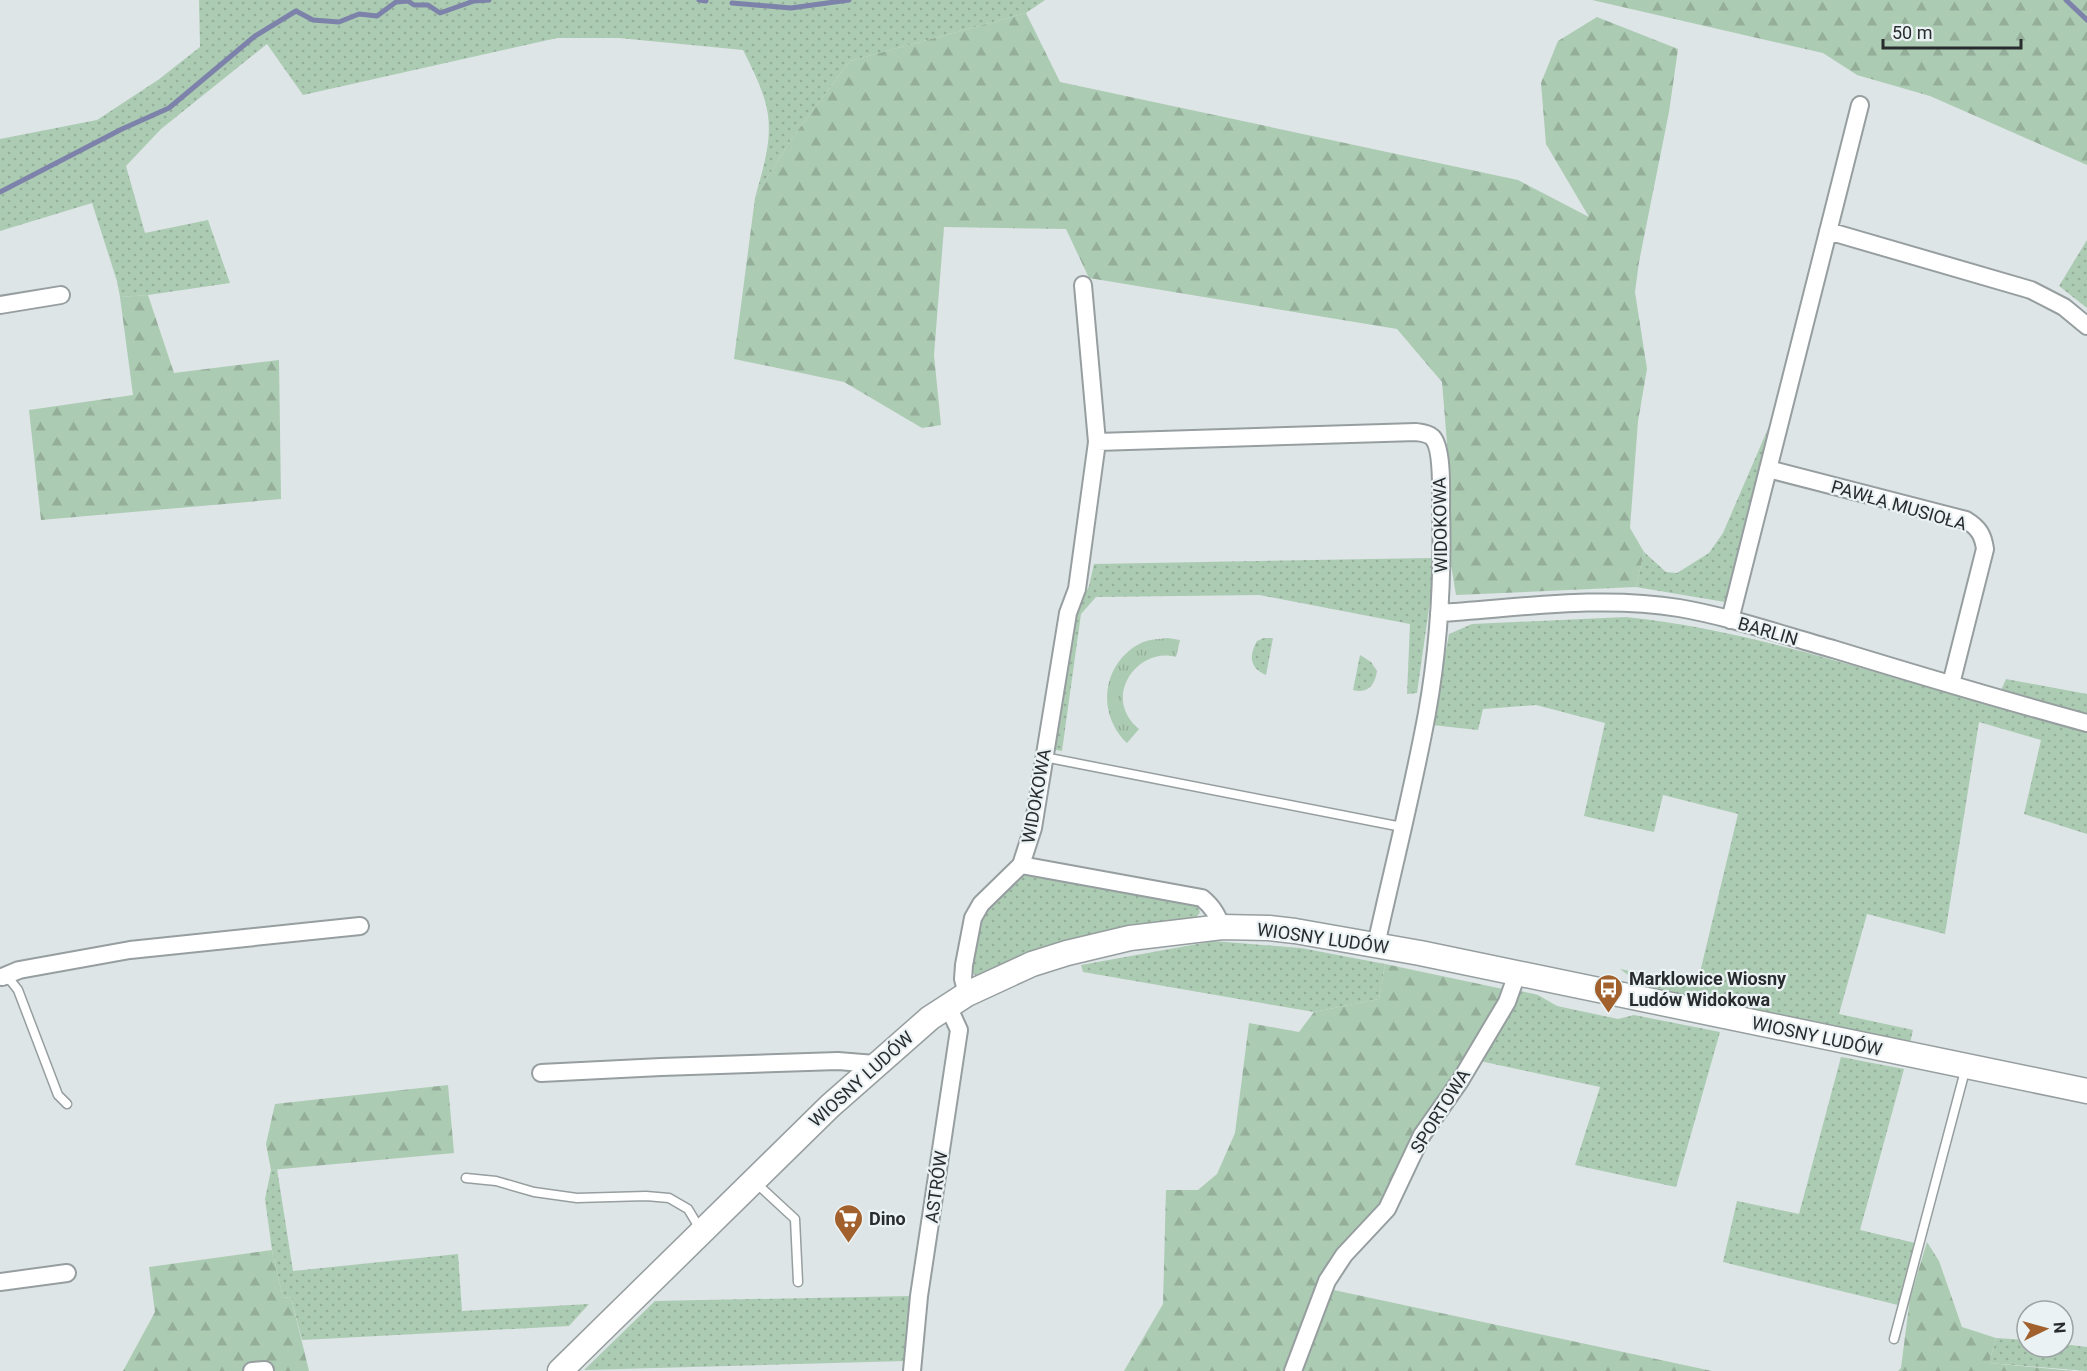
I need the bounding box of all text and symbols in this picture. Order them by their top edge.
scale bar [1883,12,2021,50]
text: 50 m [1892,22,1932,43]
street label: PAWŁA MUSIOŁA [1829,476,1969,534]
street label: WIDOKOWA [1429,477,1451,573]
street label: BARLIN [1736,612,1800,650]
street label: WIDOKOWA [1017,747,1055,845]
street label: WIOSNY LUDÓW [1256,918,1390,958]
place label: Marklowice Wiosny Ludów Widokowa [1629,968,1787,1010]
bus stop icon: Marklowice Wiosny Ludów Widokowa [1592,972,1624,1014]
street label: WIOSNY LUDÓW [1750,1012,1884,1060]
street label: WIOSNY LUDÓW [805,1027,917,1131]
street label: SPORTOWA [1406,1065,1474,1157]
street label: ASTRÓW [921,1150,951,1224]
supermarket icon: Dino [832,1202,864,1244]
place label: Dino [869,1208,906,1229]
north arrow [2015,1299,2075,1359]
text: N [2049,1321,2069,1334]

